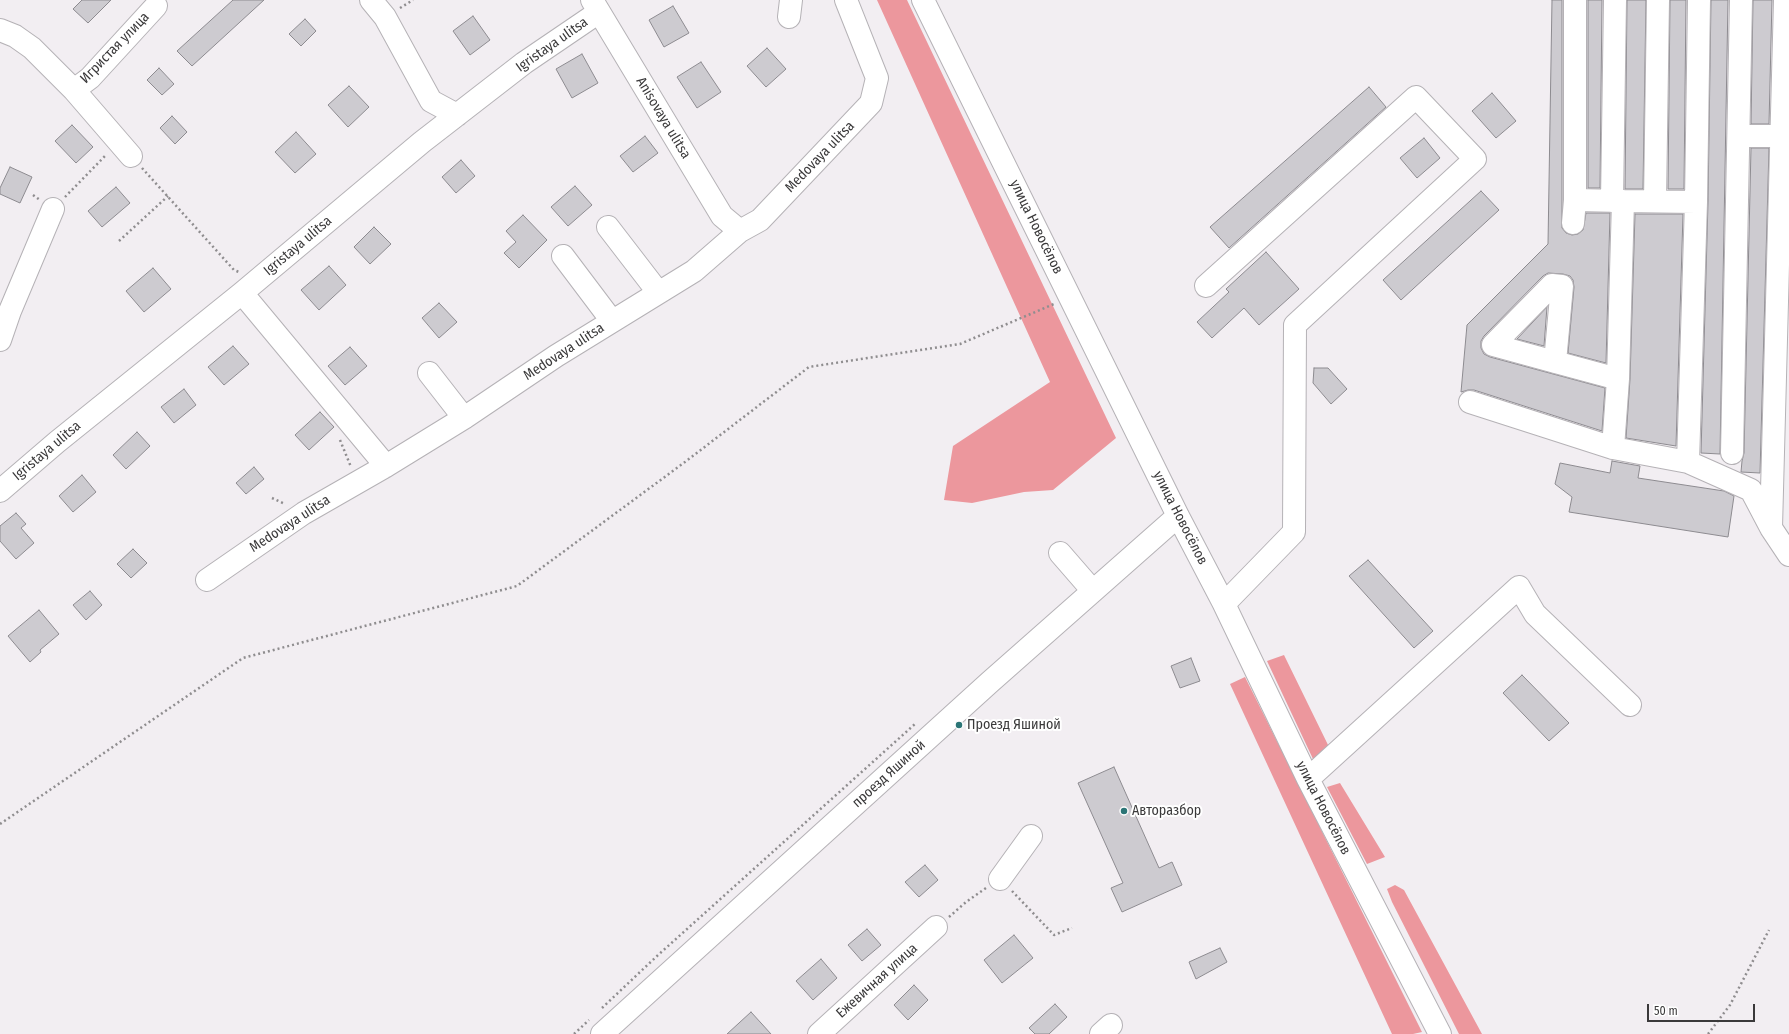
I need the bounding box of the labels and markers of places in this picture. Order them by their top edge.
place label: Проезд Яшиной [967,717,1061,733]
marker: Проезд Яшиной [954,720,964,730]
place label: Авторазбор [1132,803,1201,819]
marker: Авторазбор [1119,806,1129,816]

